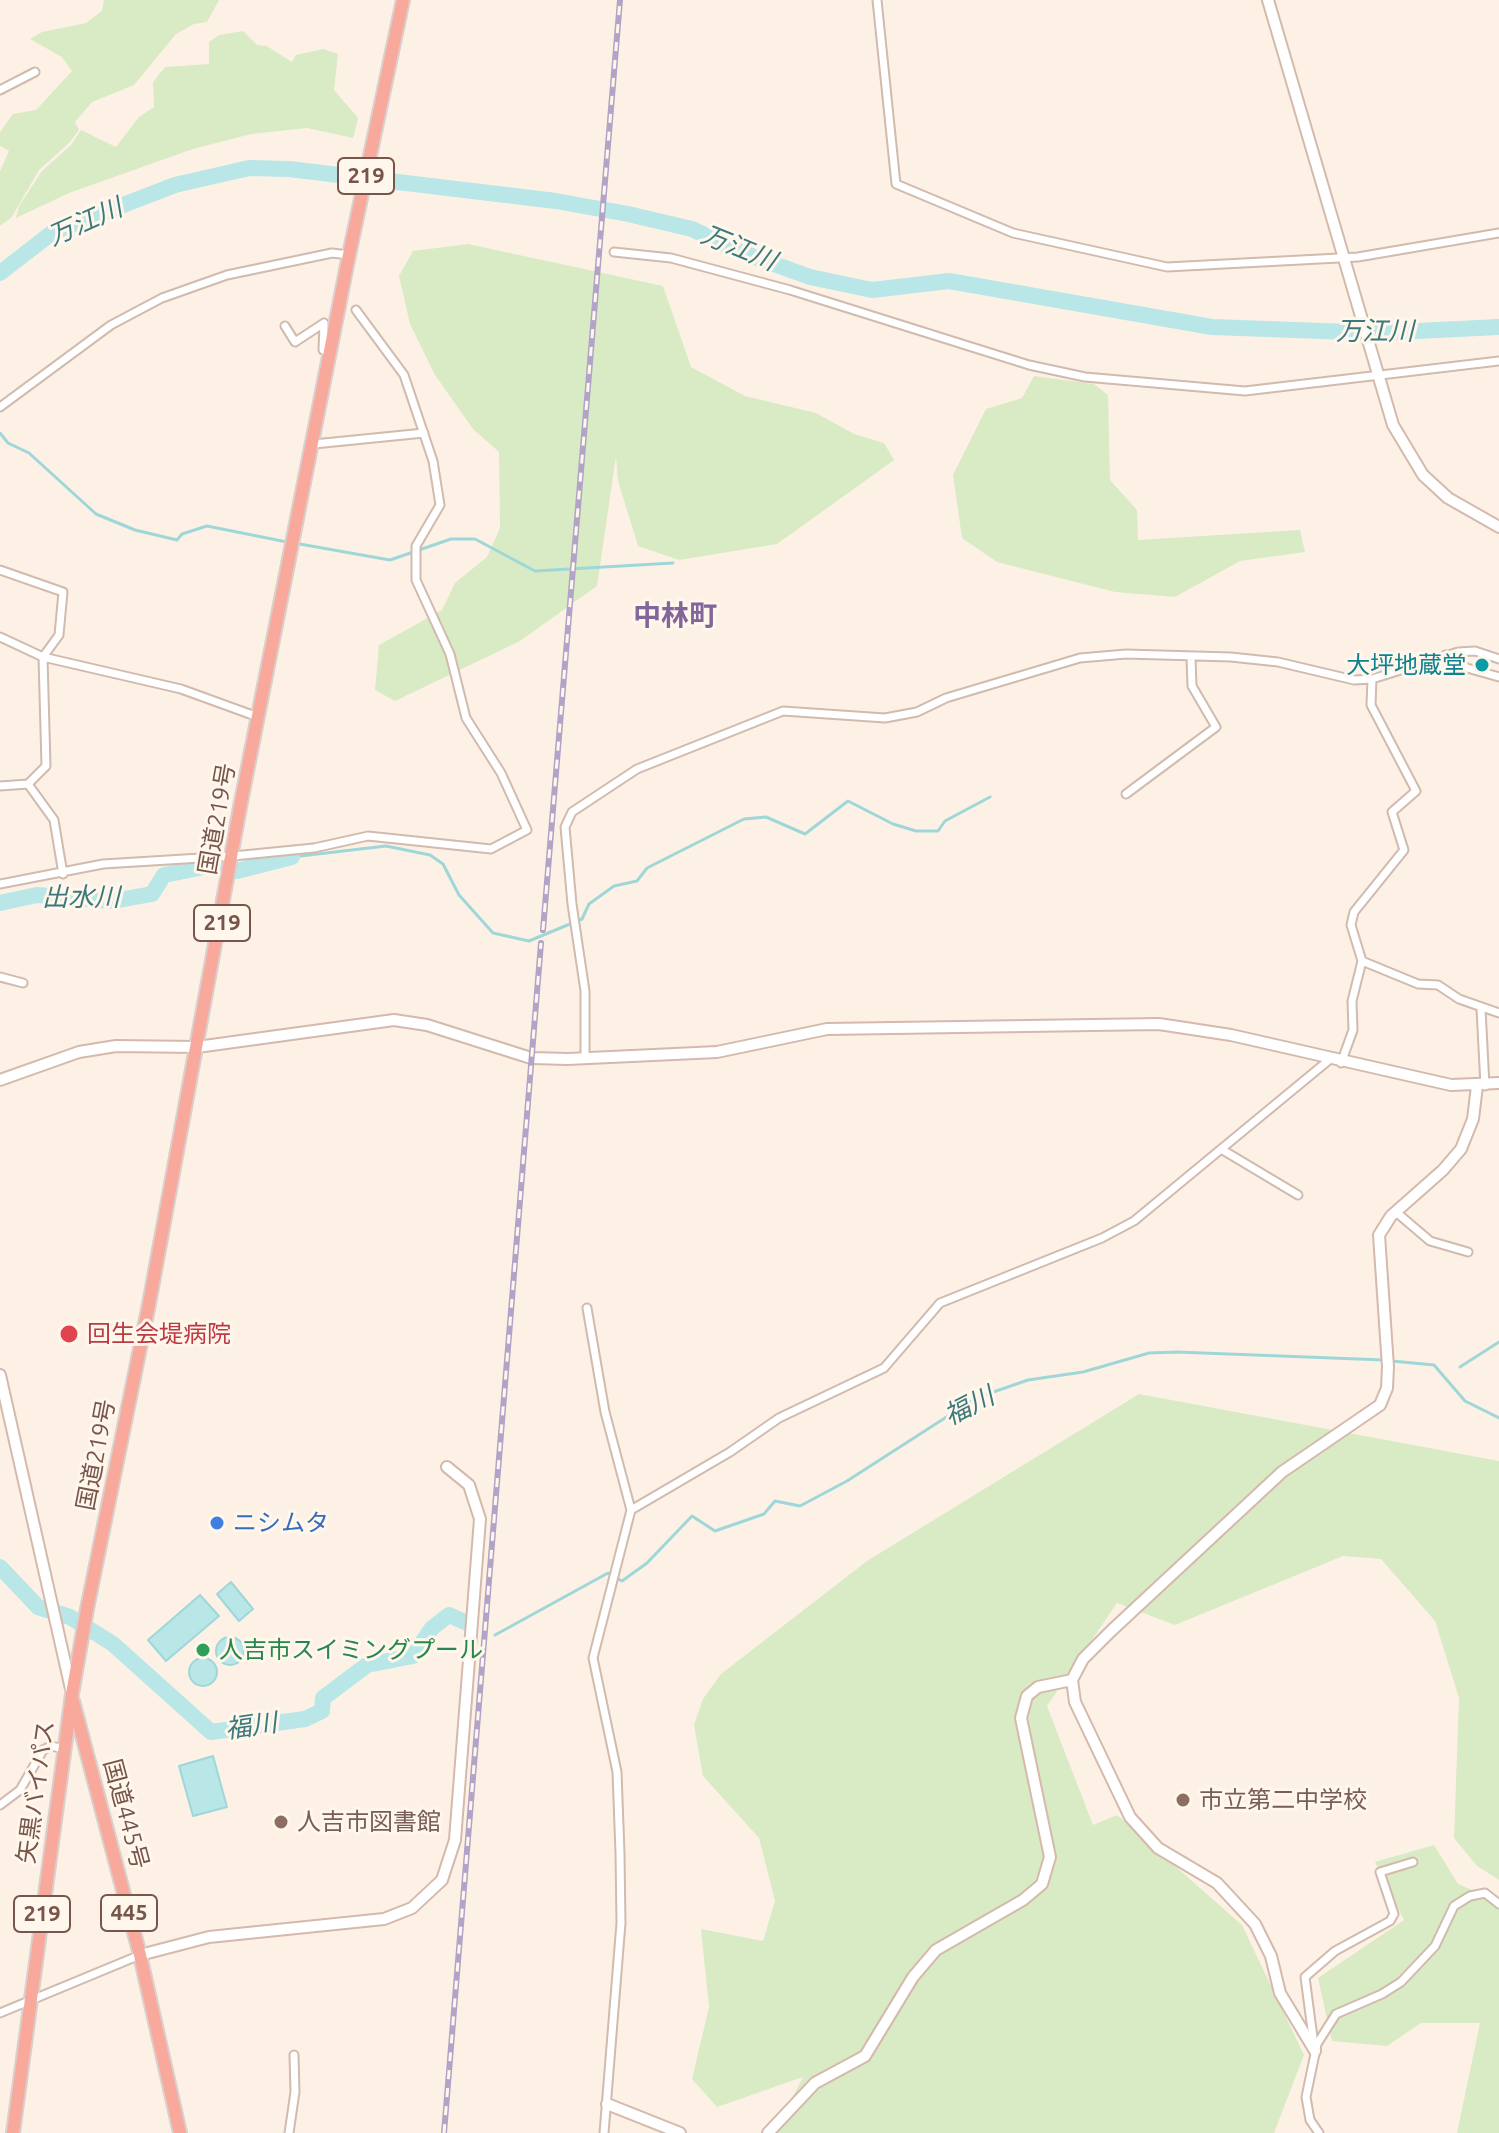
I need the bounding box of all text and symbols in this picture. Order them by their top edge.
road number: 219 [338,158,394,194]
water label: 万江川 [43,192,127,252]
water label: 万江川 [697,219,781,277]
water label: 万江川 [1336,315,1414,347]
district label: 中林町 [633,599,717,633]
place label: 大坪地蔵堂 [1346,651,1466,679]
marker: 大坪地蔵堂 [1473,656,1491,674]
street label: 国道219号 [193,761,241,877]
water label: 出水川 [42,881,120,913]
road number: 219 [194,905,250,941]
place label: 回生会堤病院 [87,1320,231,1348]
marker: 回生会堤病院 [58,1323,80,1345]
water label: 福川 [939,1380,999,1432]
street label: 国道219号 [71,1397,121,1513]
place label: ニシムタ [233,1509,329,1537]
marker: ニシムタ [208,1514,226,1532]
place label: 人吉市スイミングプール [219,1636,483,1664]
marker: 人吉市スイミングプール [194,1641,212,1659]
water label: 福川 [223,1707,279,1745]
street label: 矢黒バイパス [12,1719,60,1865]
street label: 国道445号 [98,1756,154,1872]
place label: 市立第二中学校 [1199,1786,1367,1814]
marker: 市立第二中学校 [1174,1791,1192,1809]
place label: 人吉市図書館 [297,1808,441,1836]
marker: 人吉市図書館 [272,1813,290,1831]
road number: 445 [101,1895,157,1931]
road number: 219 [14,1896,70,1932]

